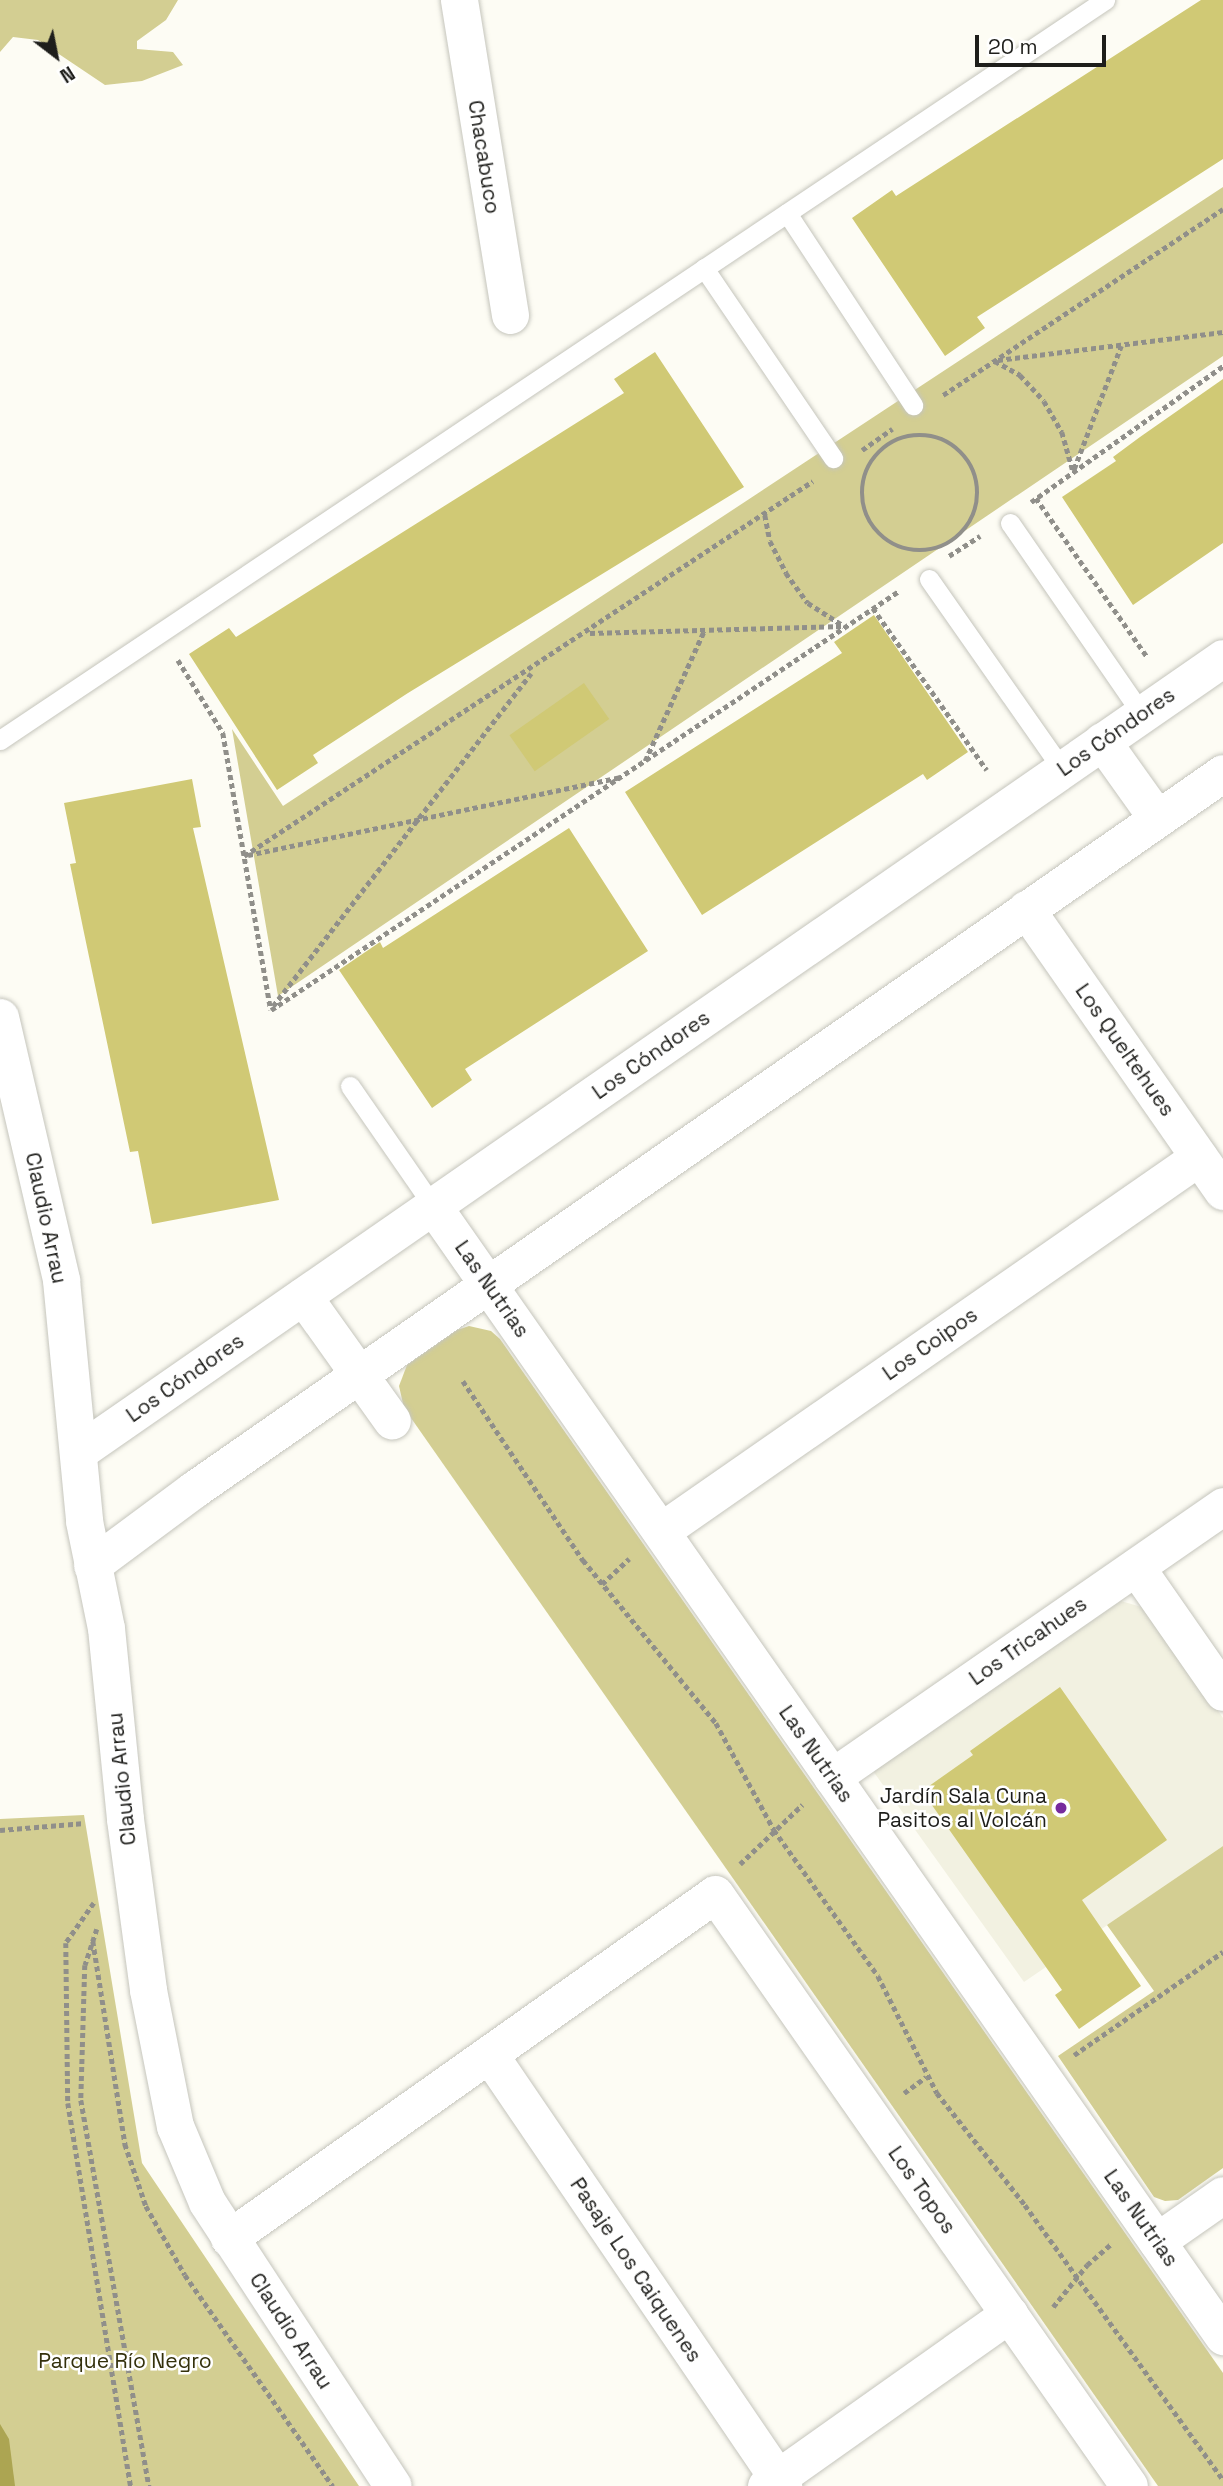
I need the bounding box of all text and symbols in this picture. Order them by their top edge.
north arrow [21,21,91,91]
scale bar [978,21,1109,65]
text: 20 m [988,33,1038,60]
text: N [55,60,79,88]
street label: Chacabuco [463,98,505,216]
street label: Los Cóndores [1052,682,1180,782]
street label: Los Queltehues [1070,979,1180,1121]
street label: Los Cóndores [587,1005,715,1105]
street label: Claudio Arrau [20,1150,72,1286]
street label: Las Nutrias [449,1236,535,1342]
street label: Los Coipos [878,1302,982,1386]
street label: Los Cóndores [121,1328,249,1428]
street label: Los Tricahues [964,1591,1092,1691]
street label: Las Nutrias [773,1701,859,1807]
street label: Claudio Arrau [102,1711,142,1847]
place label: Jardín Sala Cuna Pasitos al Volcán [877,1783,1047,1833]
marker: Jardín Sala Cuna Pasitos al Volcán [1053,1800,1069,1816]
street label: Los Topos [883,2141,961,2239]
street label: Las Nutrias [1098,2165,1184,2271]
street label: Pasaje Los Caiquenes [565,2173,707,2367]
street label: Claudio Arrau [244,2268,338,2394]
park label: Parque Río Negro [38,2348,212,2374]

